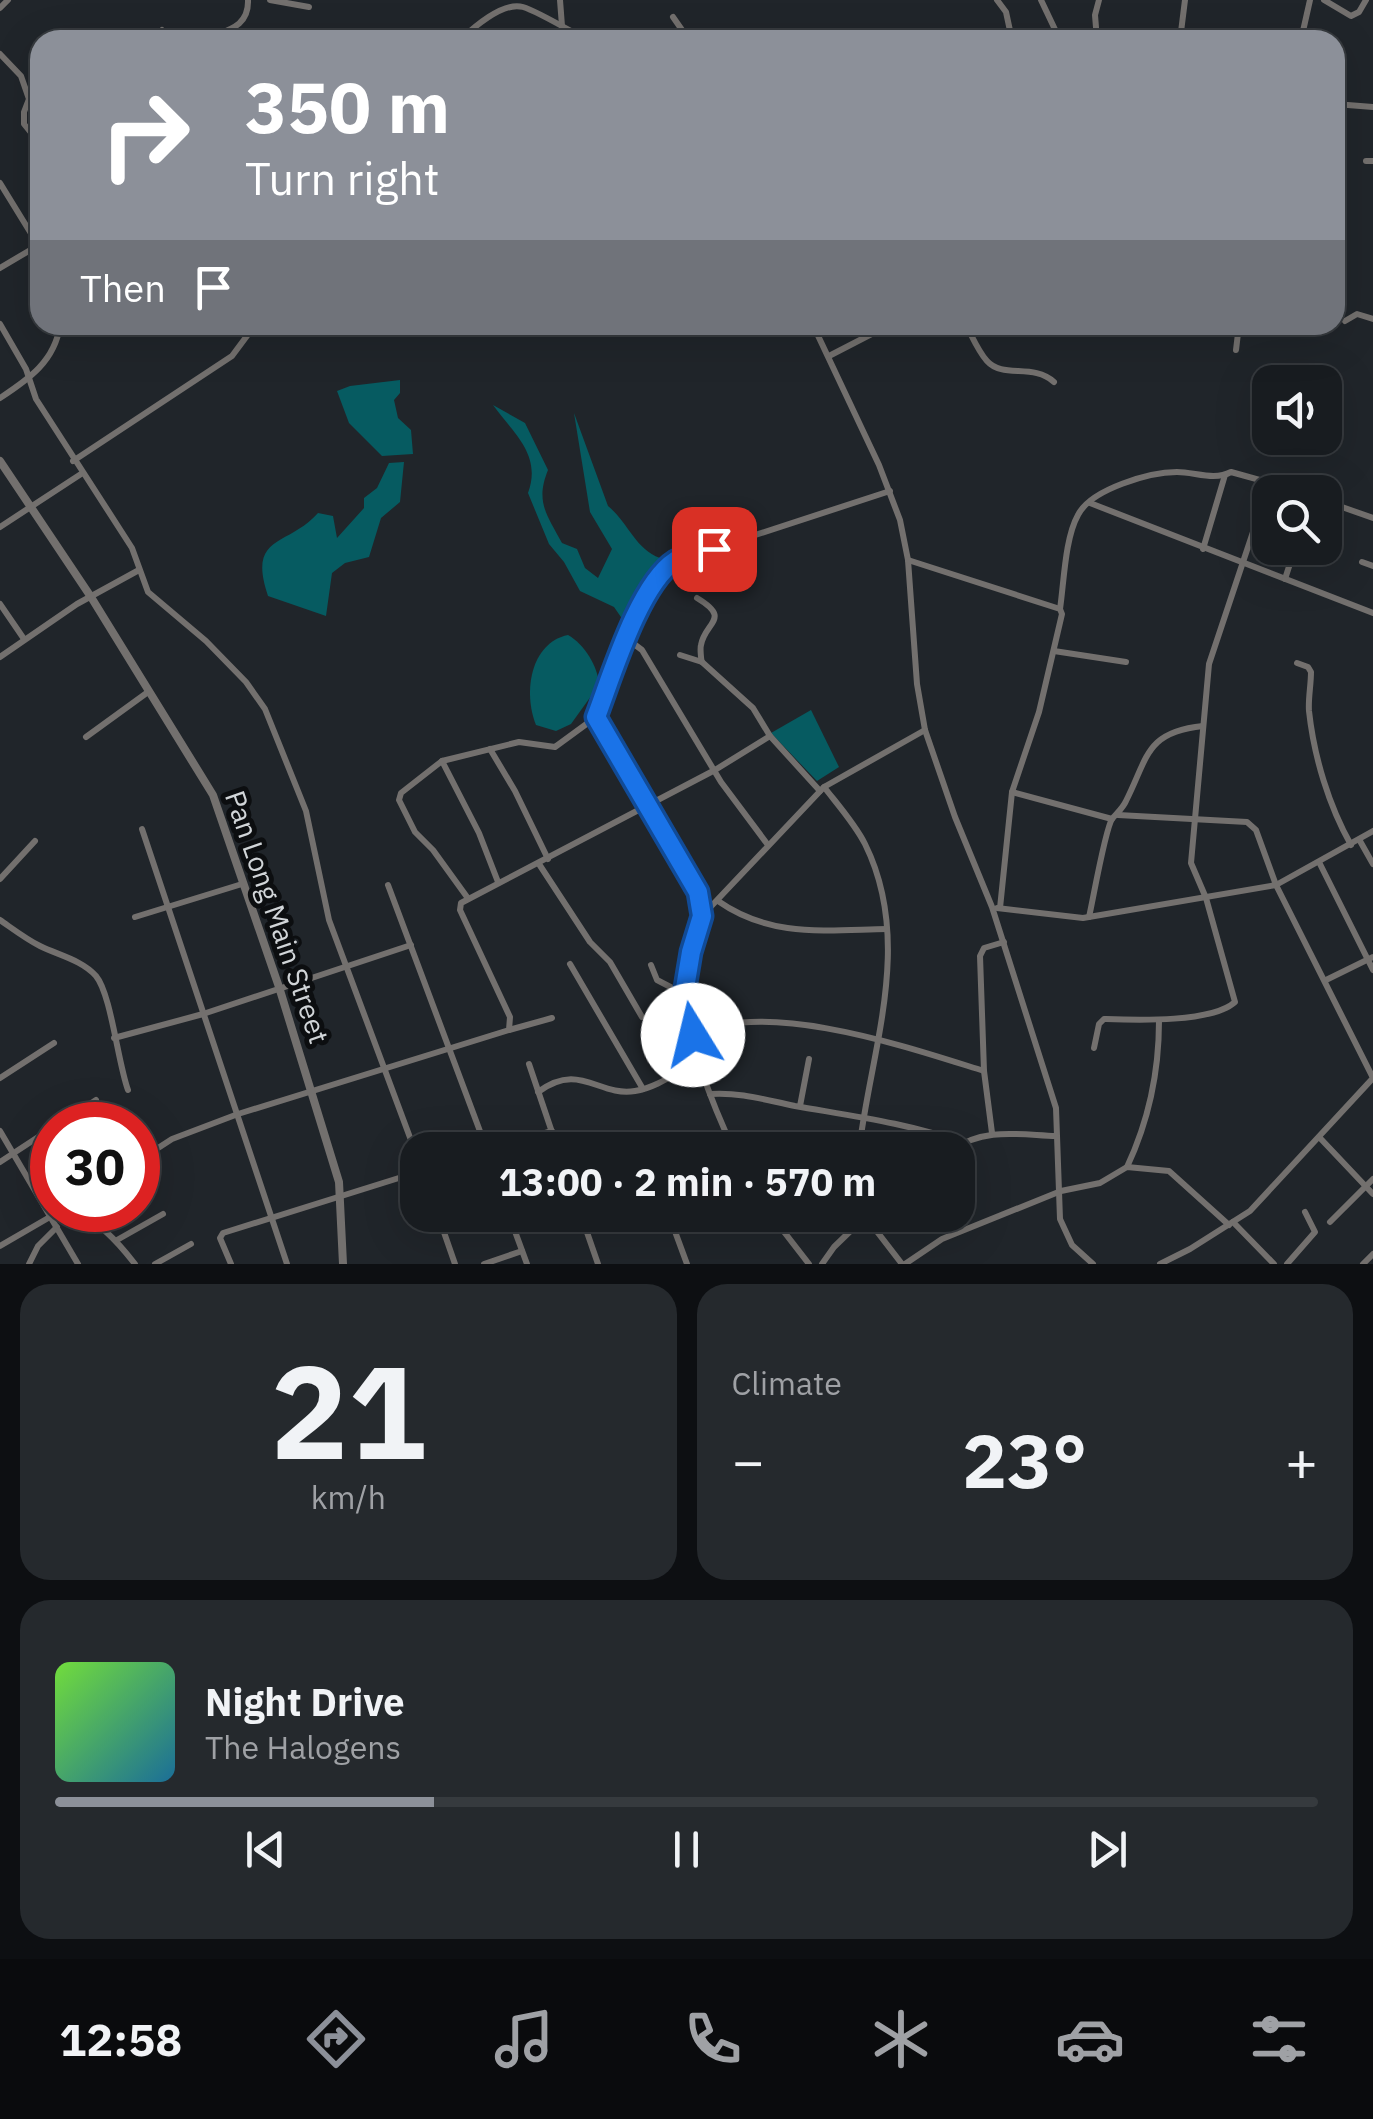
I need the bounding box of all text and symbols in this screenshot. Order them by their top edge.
text: 350 m [245,61,450,152]
icon: right [80,70,210,200]
text: Turn right [245,149,440,207]
icon: arrive [186,260,241,315]
text: Then [80,263,166,312]
map controls [1252,365,1342,565]
button: sound [1252,365,1342,455]
button: search [1252,475,1342,565]
pin [672,507,757,592]
icon: arrive [687,522,742,577]
street label: Pan Long Main Street [217,786,338,1048]
position arrow [641,983,745,1087]
speed limit sign: 30 [30,1102,160,1232]
text: 13:00 · 2 min · 570 m [499,1157,876,1206]
text: 21 [270,1326,426,1495]
text: Climate [732,1362,842,1404]
text: 23° [962,1411,1087,1509]
text: − [732,1425,765,1496]
text: + [1285,1425,1318,1496]
text: km/h [311,1476,386,1518]
text: Night Drive [205,1677,405,1726]
text: The Halogens [205,1726,401,1768]
icon: previous [238,1822,293,1877]
icon: pause [659,1822,714,1877]
icon: next [1080,1822,1135,1877]
icon: directions [301,2004,371,2074]
icon: music [489,2004,559,2074]
icon: phone [678,2004,748,2074]
icon: climate [866,2004,936,2074]
icon: car [1055,2004,1125,2074]
icon: filters [1244,2004,1314,2074]
text: 12:58 [59,2010,182,2068]

